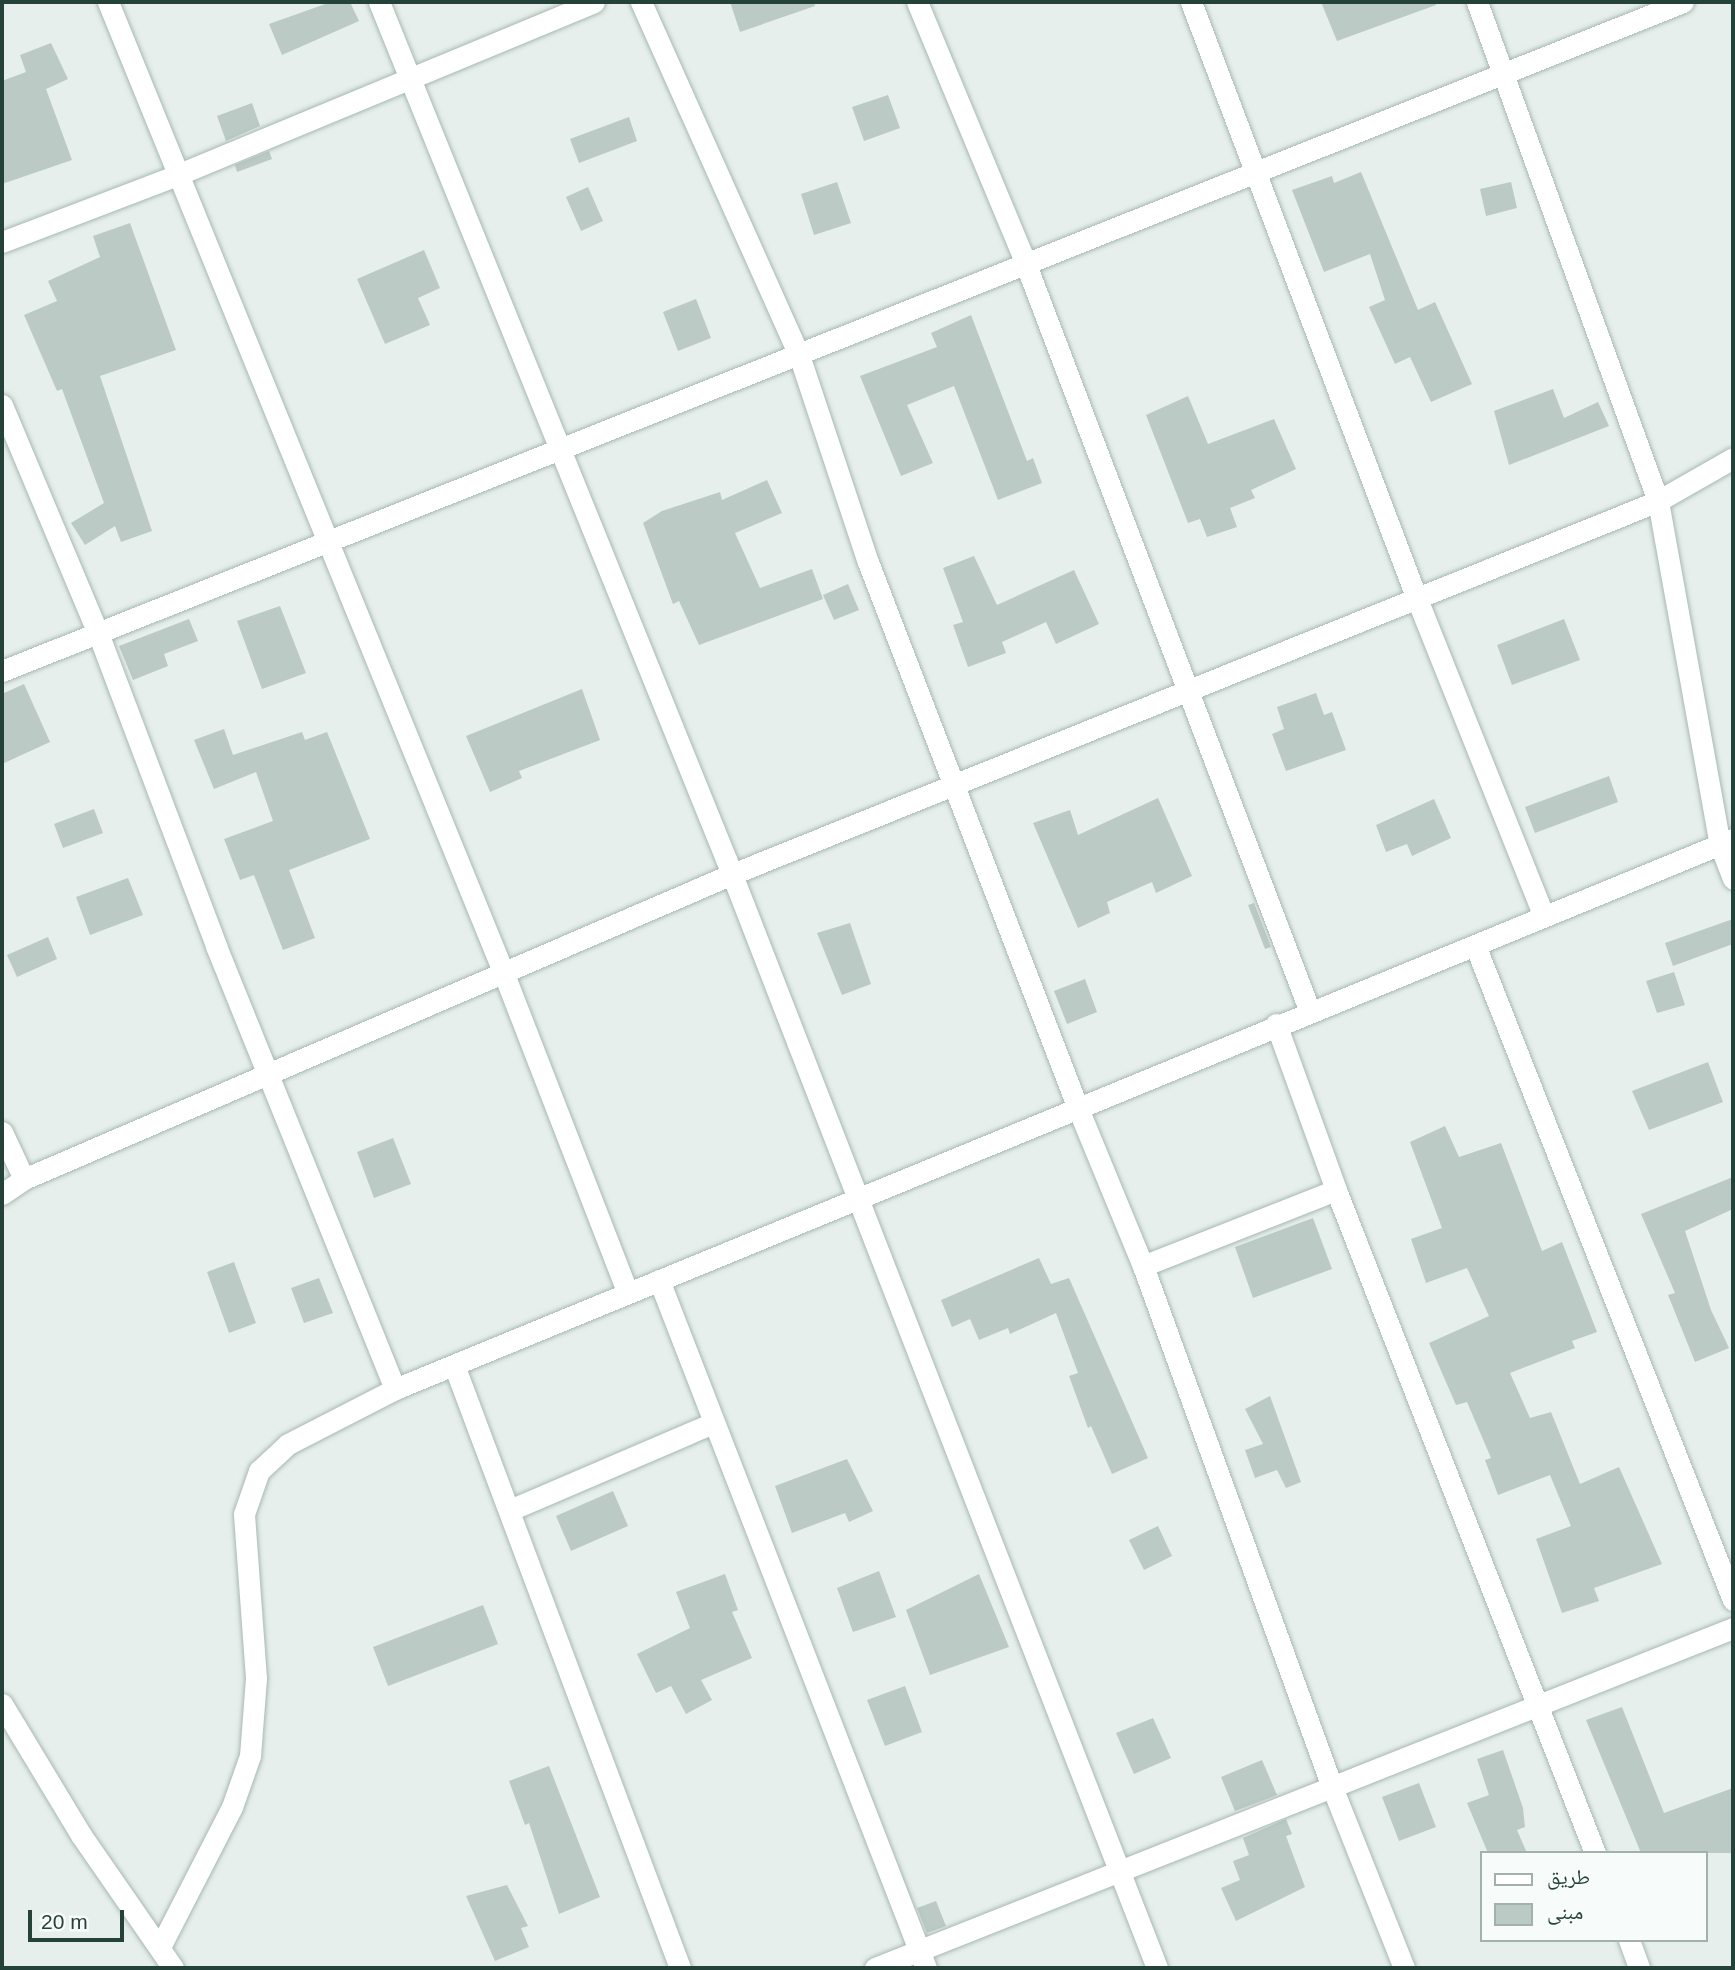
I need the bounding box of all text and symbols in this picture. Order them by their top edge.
legend [1480,1851,1707,1942]
text: طريق [1547,1865,1590,1888]
scale bar [32,1896,128,1940]
text: مبنى [1547,1900,1583,1923]
text: 20 m [41,1910,88,1933]

